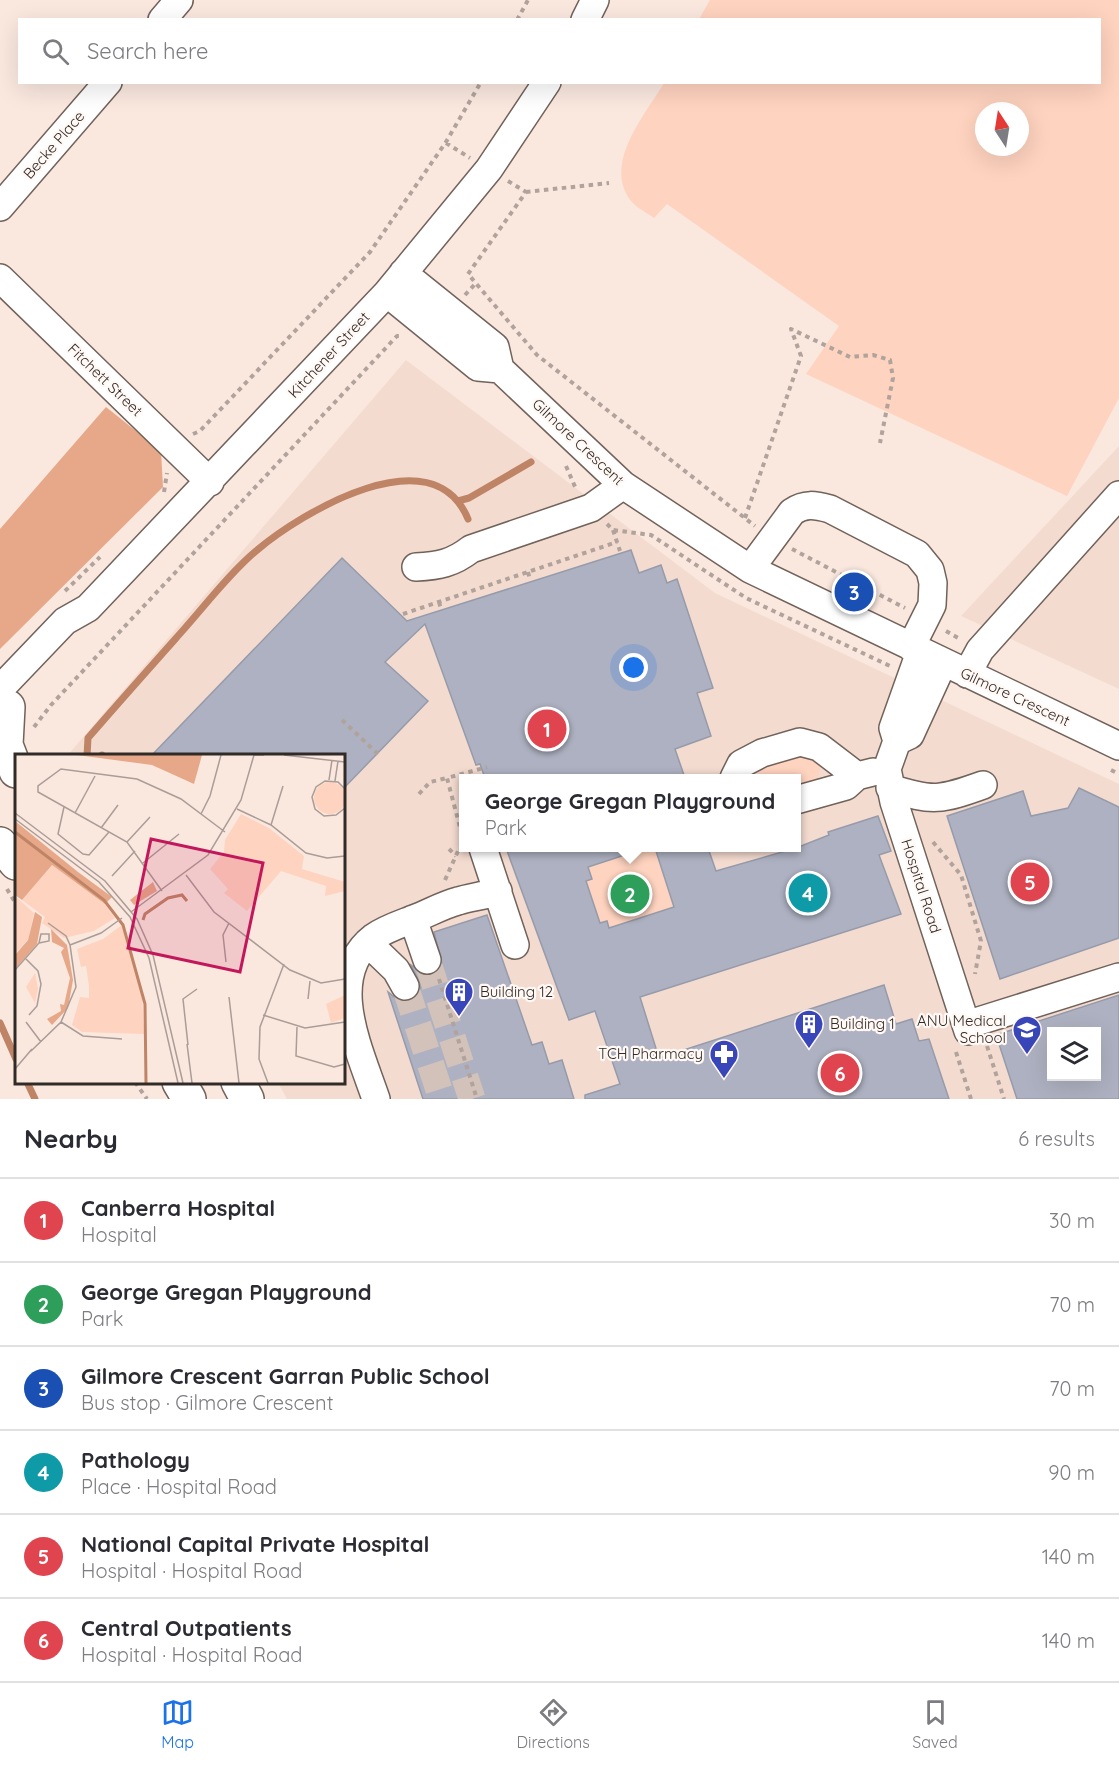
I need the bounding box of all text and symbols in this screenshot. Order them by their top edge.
search box [18,18,1101,84]
icon: search [39,35,72,68]
text: Search here [87,37,208,65]
north arrow [975,102,1029,156]
street label: Becke Place [19,107,88,183]
street label: Kitchener Street [284,308,373,402]
street label: Fitchett Street [64,339,147,420]
street label: Gilmore Crescent [528,394,628,489]
pin: 3 [834,570,874,614]
your location [619,653,648,682]
street label: Gilmore Crescent [957,663,1073,730]
pin: 1 [528,706,566,752]
inset map [15,754,345,1084]
popup [459,774,801,852]
text: George Gregan Playground [485,787,775,815]
text: Park [485,815,527,840]
street label: Hospital Road [897,836,946,935]
pin: 5 [1010,860,1050,904]
pin: 4 [788,870,828,916]
pin: 2 [610,872,650,916]
building icon: Building 12 [443,976,475,1018]
place label: Building 12 [480,982,553,1001]
building icon: Building 1 [793,1008,825,1050]
place label: ANU Medical School [917,1011,1006,1047]
place label: Building 1 [830,1014,895,1033]
school or university icon: ANU Medical School [1011,1014,1043,1056]
map controls [1047,1027,1101,1081]
button: layers [1047,1027,1101,1081]
pharmacy icon: TCH Pharmacy [708,1038,740,1080]
place label: TCH Pharmacy [598,1044,703,1063]
pin: 6 [820,1050,860,1096]
text: Nearby [24,1122,118,1155]
text: 6 results [1018,1126,1095,1151]
text: Canberra Hospital [81,1194,275,1222]
text: 1 [40,1208,47,1233]
text: 30 m [1049,1208,1095,1233]
text: Hospital [81,1222,157,1247]
text: George Gregan Playground [81,1278,372,1306]
text: 2 [38,1292,49,1317]
text: 70 m [1049,1292,1095,1317]
text: Park [81,1306,123,1331]
text: Gilmore Crescent Garran Public School [81,1362,490,1390]
text: 3 [38,1376,49,1401]
text: 70 m [1049,1376,1095,1401]
text: Bus stop · Gilmore Crescent [81,1390,333,1415]
text: Pathology [81,1446,190,1474]
text: 4 [38,1460,49,1485]
text: 90 m [1048,1460,1095,1485]
text: Place · Hospital Road [81,1474,277,1499]
text: National Capital Private Hospital [81,1530,430,1558]
text: 5 [38,1544,49,1569]
text: 140 m [1042,1544,1095,1569]
text: Hospital · Hospital Road [81,1558,302,1583]
text: Central Outpatients [81,1614,292,1642]
text: 6 [38,1628,49,1653]
text: 140 m [1042,1628,1095,1653]
text: Hospital · Hospital Road [81,1642,302,1667]
tab: Map [161,1696,194,1752]
tab: Directions [517,1696,590,1752]
tab: Saved [912,1696,958,1752]

